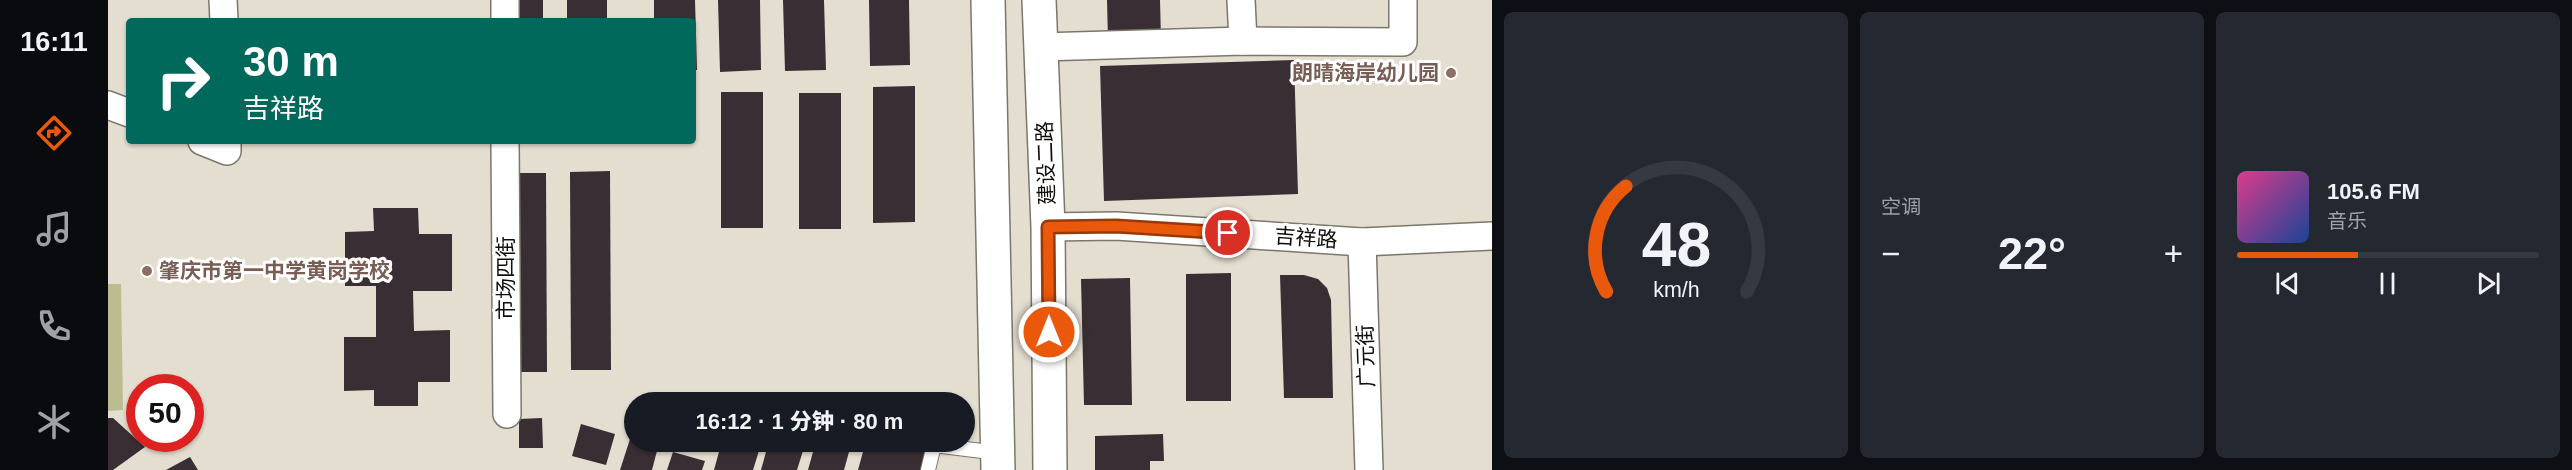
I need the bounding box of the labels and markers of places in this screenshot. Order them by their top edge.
place label: 朗晴海岸幼儿园 [1292,61,1439,84]
marker: 朗晴海岸幼儿园 [1444,66,1458,80]
pin [1202,207,1253,258]
place label: 肇庆市第一中学黄岗学校 [159,259,390,282]
marker: 肇庆市第一中学黄岗学校 [140,264,154,278]

